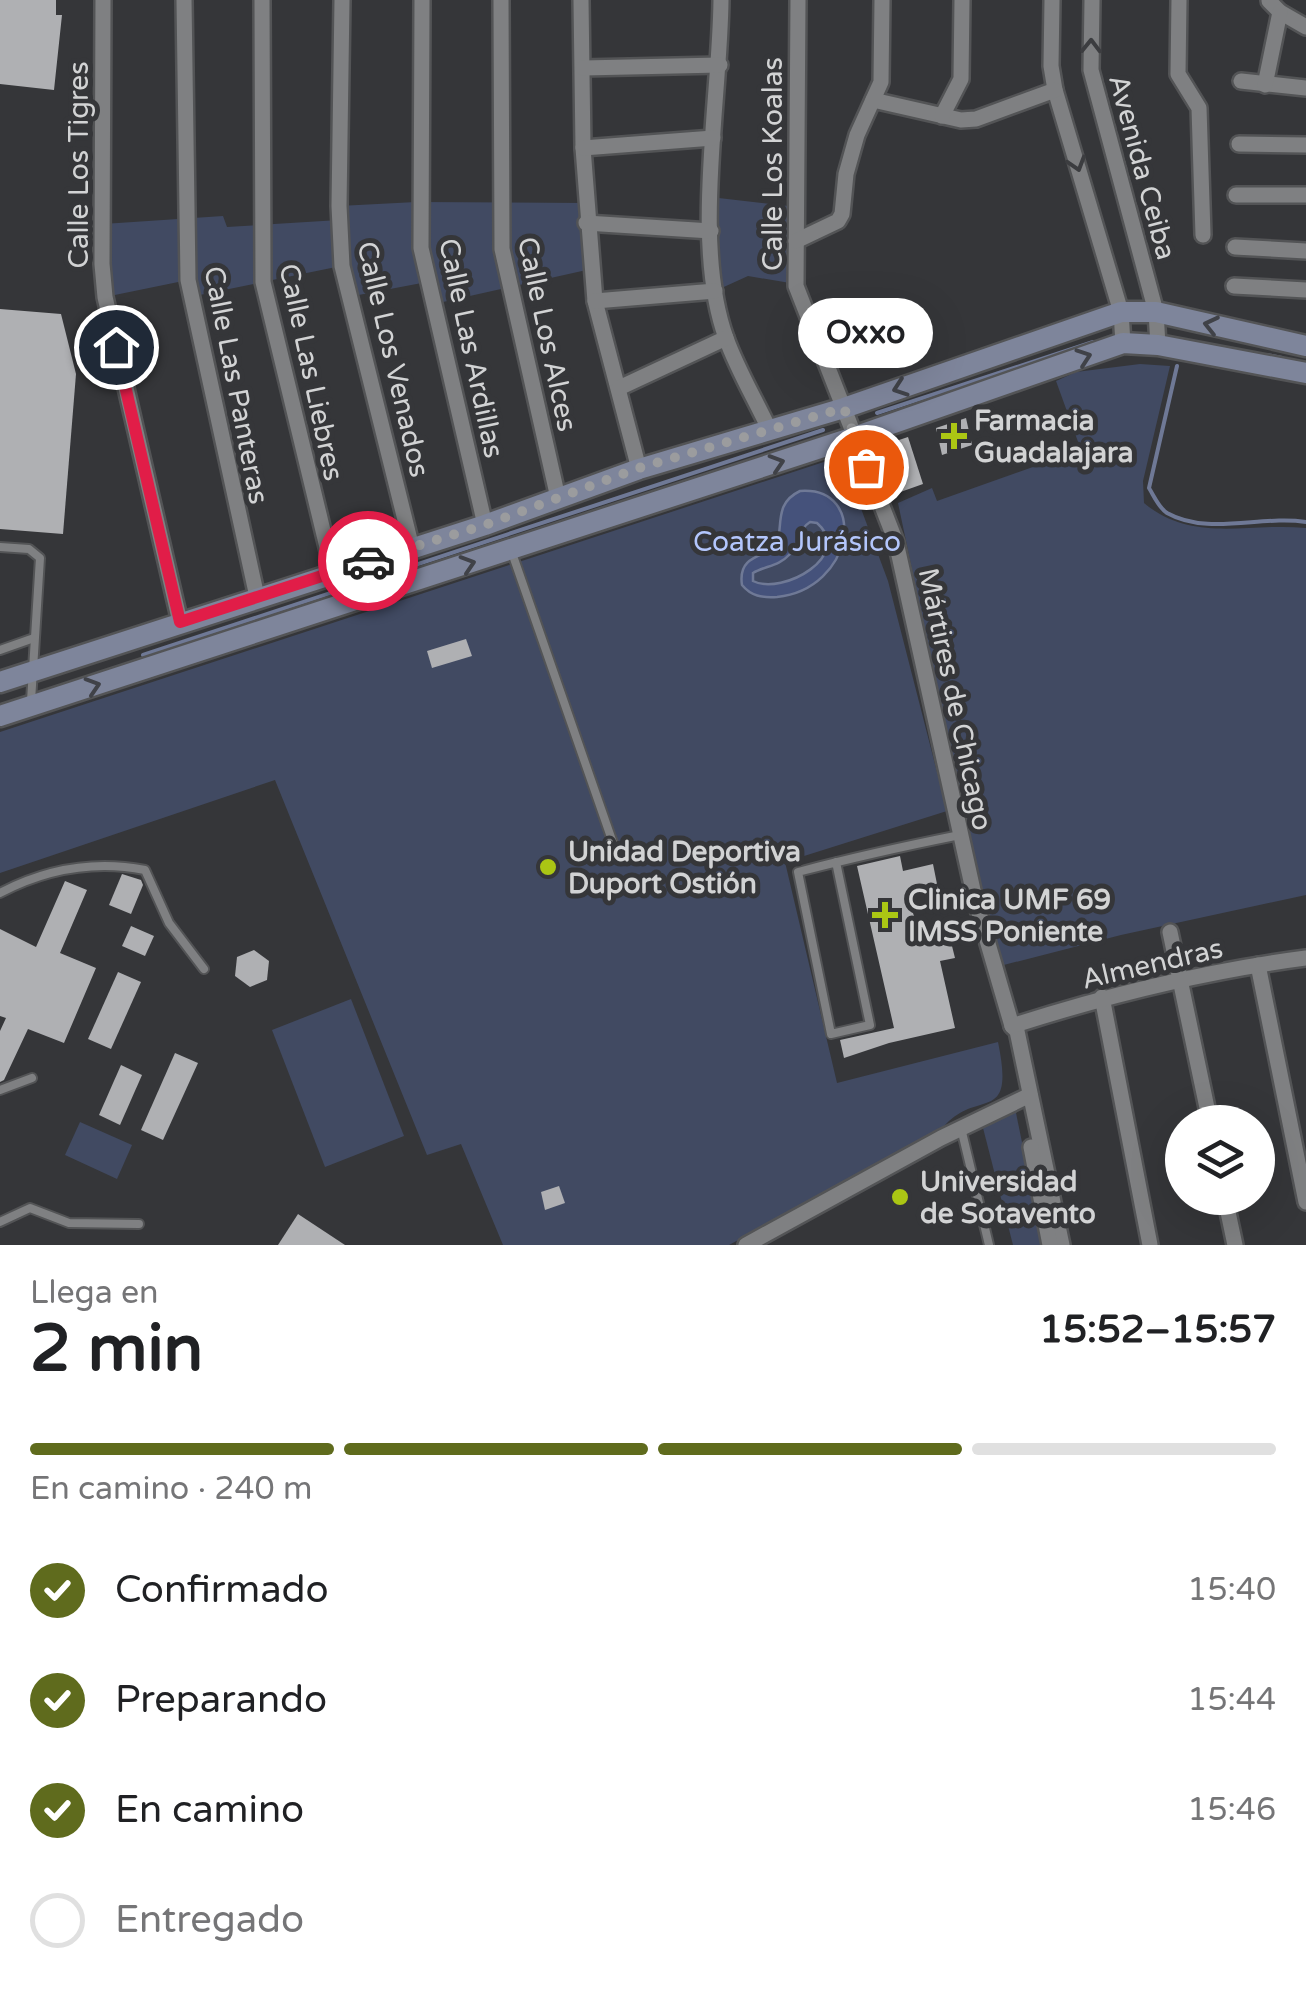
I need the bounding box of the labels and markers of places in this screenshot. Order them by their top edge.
callout: Oxxo [798,297,934,367]
pin [74,305,159,390]
place label: Farmacia Guadalajara [974,404,1133,470]
pin [824,425,909,510]
marker: Farmacia Guadalajara [943,425,965,447]
place label: Unidad Deportiva Duport Ostión [568,835,801,901]
marker: Unidad Deportiva Duport Ostión [537,856,559,878]
place label: Clinica UMF 69 IMSS Poniente [908,883,1111,949]
marker: Clinica UMF 69 IMSS Poniente [872,902,898,928]
place label: Universidad de Sotavento [920,1165,1096,1231]
marker: Universidad de Sotavento [889,1186,911,1208]

